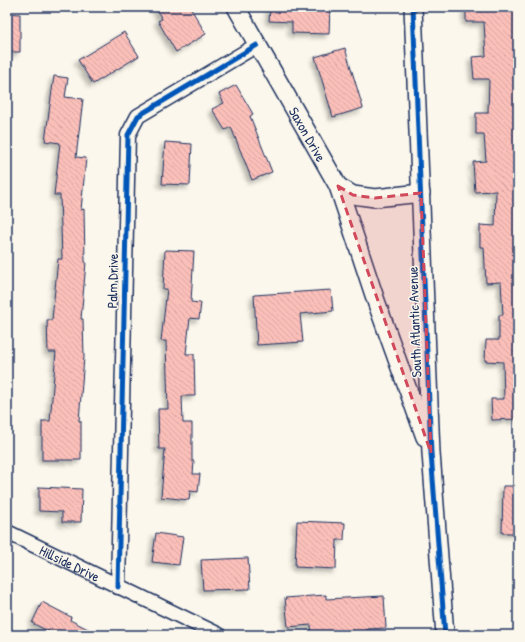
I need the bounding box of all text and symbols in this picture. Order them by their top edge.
street label: Saxon Drive [285,103,332,165]
street label: Palm Drive [102,253,122,309]
street label: South Atlantic Avenue [403,266,425,378]
street label: Hillside Drive [37,540,104,586]

